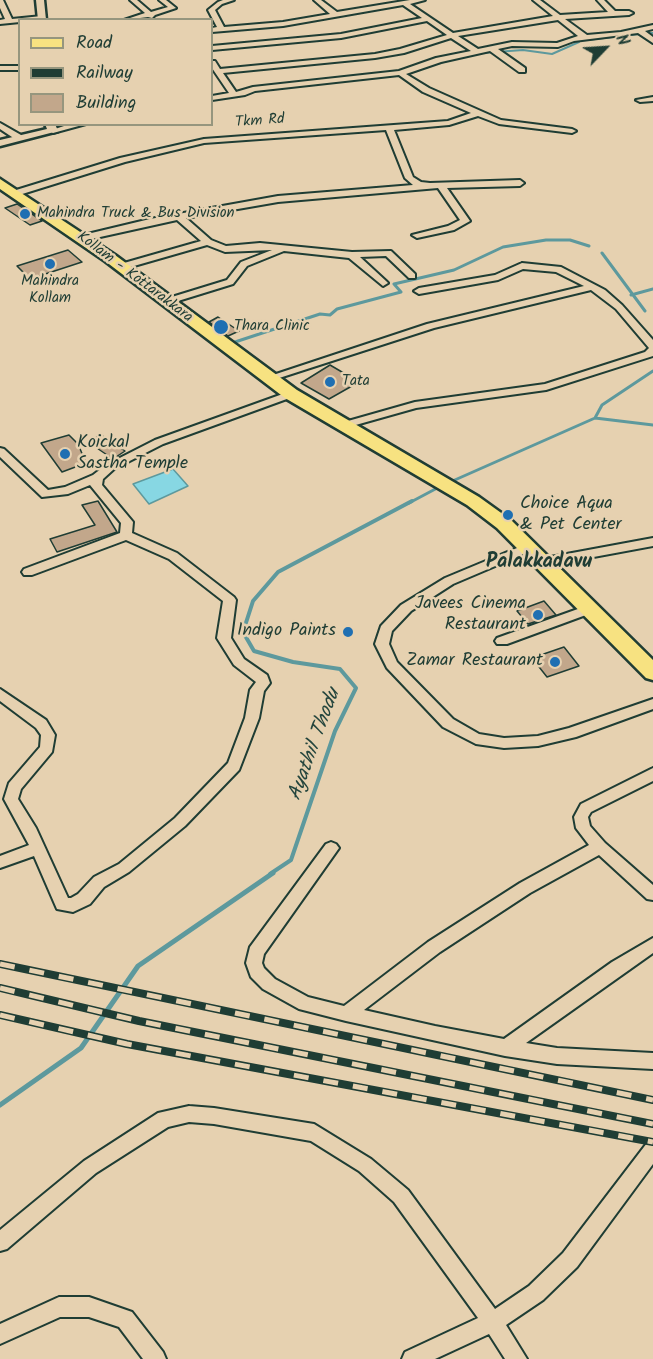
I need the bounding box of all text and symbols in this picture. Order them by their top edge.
legend [18,18,213,126]
north arrow [575,18,635,78]
text: Road [76,29,112,58]
text: N [608,30,635,50]
text: Railway [76,59,133,88]
text: Building [76,89,136,118]
street label: Tkm Rd [235,111,285,133]
place label: Mahindra Truck & Bus Division [37,205,235,223]
marker: Mahindra Truck & Bus Division [18,207,32,221]
street label: Kollam - Kottarakkara [73,229,195,327]
marker: Mahindra Kollam [43,257,57,271]
place label: Mahindra Kollam [21,273,79,308]
marker: Thara Clinic [212,318,230,336]
place label: Thara Clinic [234,318,310,336]
place label: Tata [342,373,370,391]
marker: Tata [323,375,337,389]
place label: Koickal Sastha Temple [77,433,188,476]
marker: Koickal Sastha Temple [58,447,72,461]
place label: Choice Aqua & Pet Center [520,494,621,536]
marker: Choice Aqua & Pet Center [501,508,515,522]
district label: Palakkadavu [486,552,592,576]
place label: Javees Cinema Restaurant [415,594,526,636]
marker: Javees Cinema Restaurant [531,608,545,622]
place label: Indigo Paints [237,621,336,643]
marker: Indigo Paints [341,625,355,639]
place label: Zamar Restaurant [406,651,543,673]
marker: Zamar Restaurant [548,655,562,669]
water label: Ayathil Thodu [285,686,347,804]

